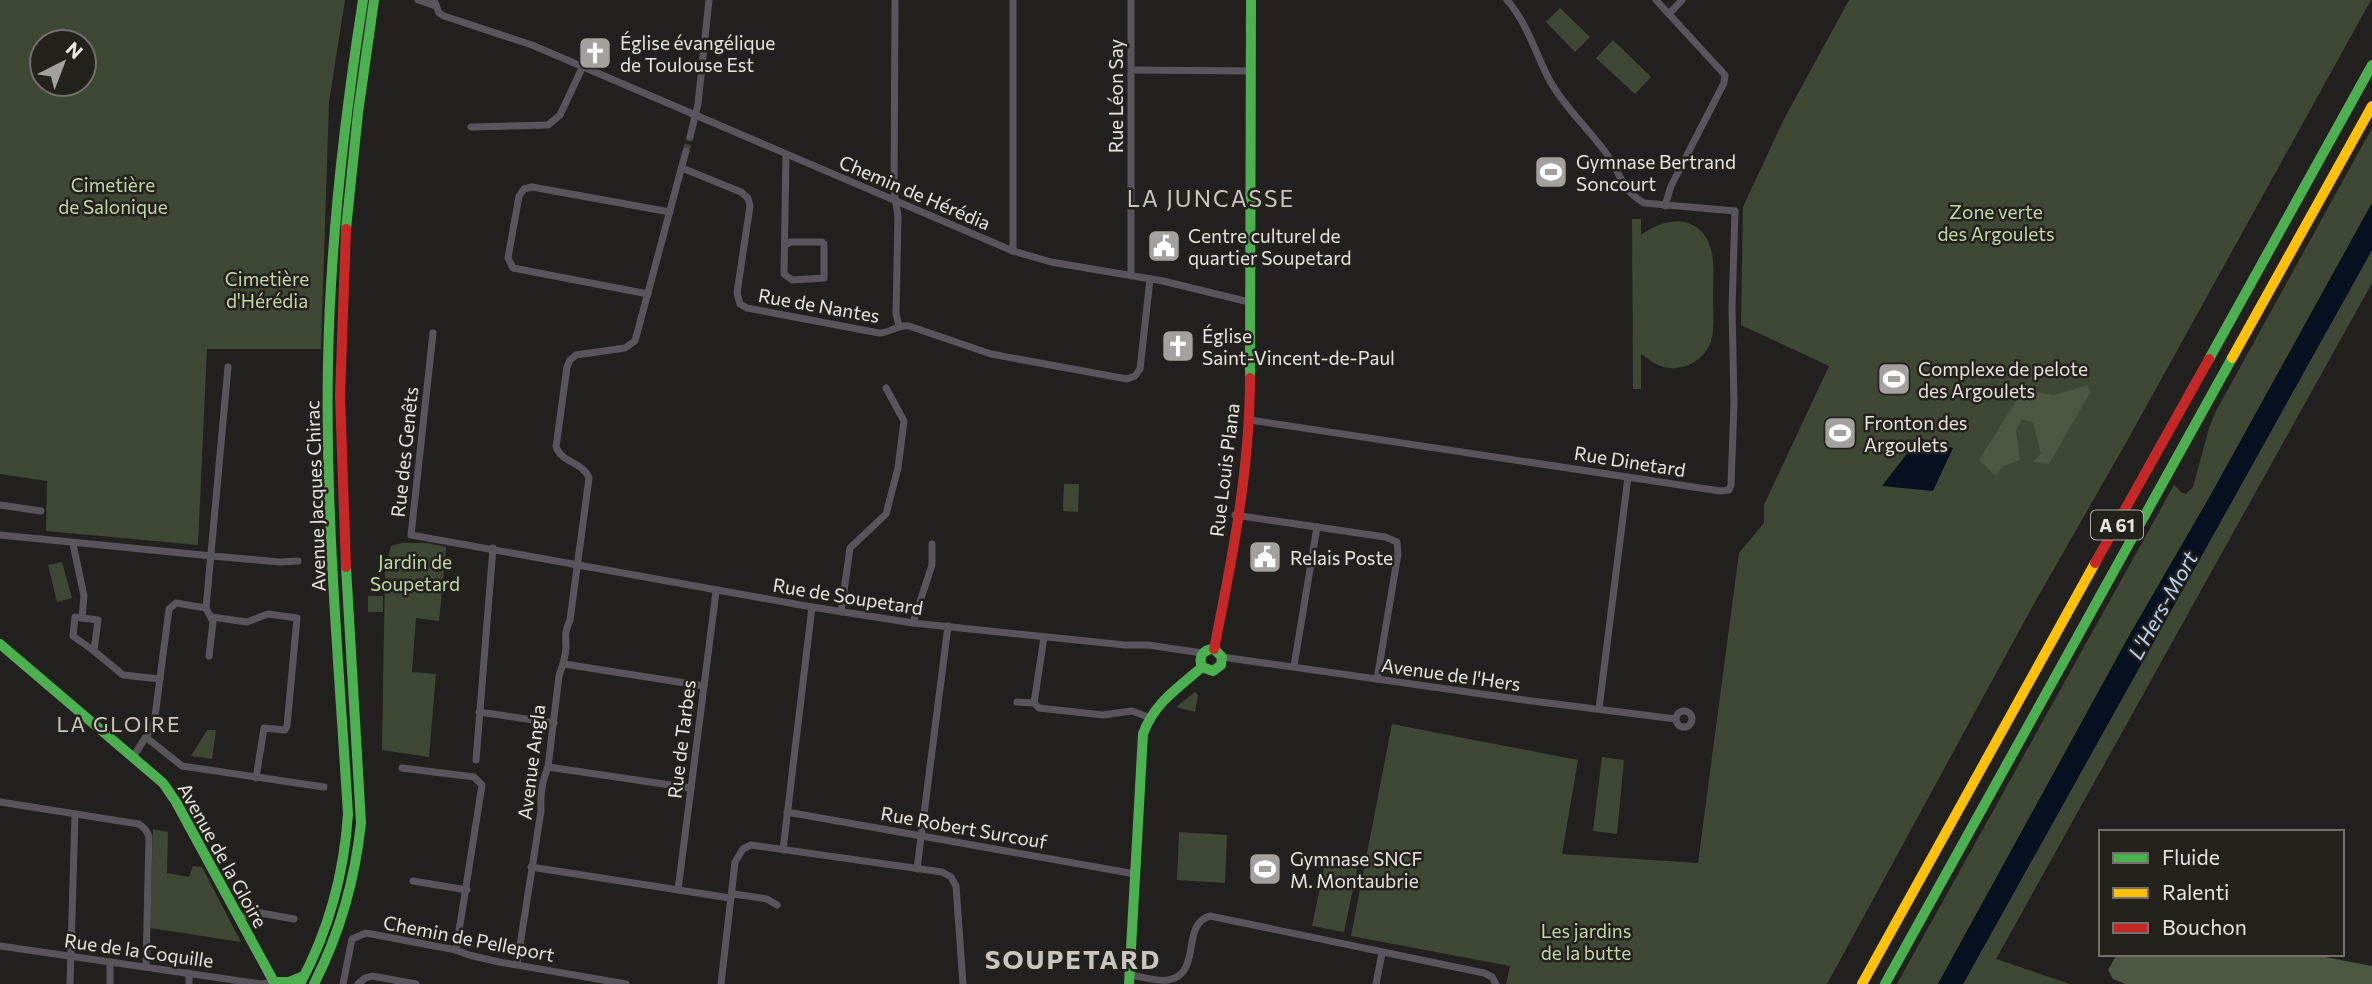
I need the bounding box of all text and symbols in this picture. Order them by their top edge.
north arrow [28,28,98,98]
place label: Église évangélique de Toulouse Est [620,31,775,76]
church icon: Église évangélique de Toulouse Est [576,34,614,72]
text: N [62,37,88,63]
street label: Rue Léon Say [1104,39,1127,153]
street label: Chemin de Hérédia [836,150,994,234]
place label: Gymnase Bertrand Soncourt [1576,150,1736,195]
sports icon: Gymnase Bertrand Soncourt [1532,153,1570,191]
park label: Cimetière de Salonique [58,173,168,218]
district label: LA JUNCASSE [1127,184,1295,212]
park label: Zone verte des Argoulets [1937,200,2055,245]
place label: Centre culturel de quartier Soupetard [1188,224,1351,269]
public building icon: Centre culturel de quartier Soupetard [1145,227,1183,265]
park label: Cimetière d'Hérédia [225,267,309,312]
street label: Rue de Nantes [756,283,882,327]
place label: Église Saint-Vincent-de-Paul [1202,324,1395,369]
church icon: Église Saint-Vincent-de-Paul [1159,327,1197,365]
place label: Complexe de pelote des Argoulets [1918,357,2088,402]
sports icon: Complexe de pelote des Argoulets [1875,360,1913,398]
street label: Rue des Genêts [386,385,422,519]
street label: Avenue Jacques Chirac [300,400,330,592]
street label: Rue Louis Plana [1204,402,1244,538]
place label: Fronton des Argoulets [1864,411,1967,456]
sports icon: Fronton des Argoulets [1821,414,1859,452]
street label: Rue Dinetard [1573,441,1687,481]
road number: A 61 [2091,510,2143,540]
public building icon: Relais Poste [1246,538,1284,576]
place label: Relais Poste [1290,546,1393,569]
water label: L'Hers-Mort [2122,547,2202,663]
park label: Jardin de Soupetard [370,550,460,595]
street label: Rue de Soupetard [771,573,925,619]
street label: Avenue de l'Hers [1380,653,1522,695]
street label: Rue de Tarbes [662,678,700,800]
street label: Avenue Angla [513,703,549,821]
district label: LA GLOIRE [56,711,182,736]
street label: Avenue de la Gloire [174,778,272,932]
street label: Rue Robert Surcouf [879,801,1049,853]
legend [2099,830,2344,956]
text: Fluide [2162,844,2220,869]
place label: Gymnase SNCF M. Montaubrie [1290,847,1423,892]
sports icon: Gymnase SNCF M. Montaubrie [1246,850,1284,888]
text: Ralenti [2162,879,2229,904]
street label: Chemin de Pelleport [381,910,557,966]
text: Bouchon [2162,914,2247,939]
park label: Les jardins de la butte [1541,919,1631,964]
street label: Rue de la Coquille [63,928,215,972]
district label: SOUPETARD [985,943,1161,974]

